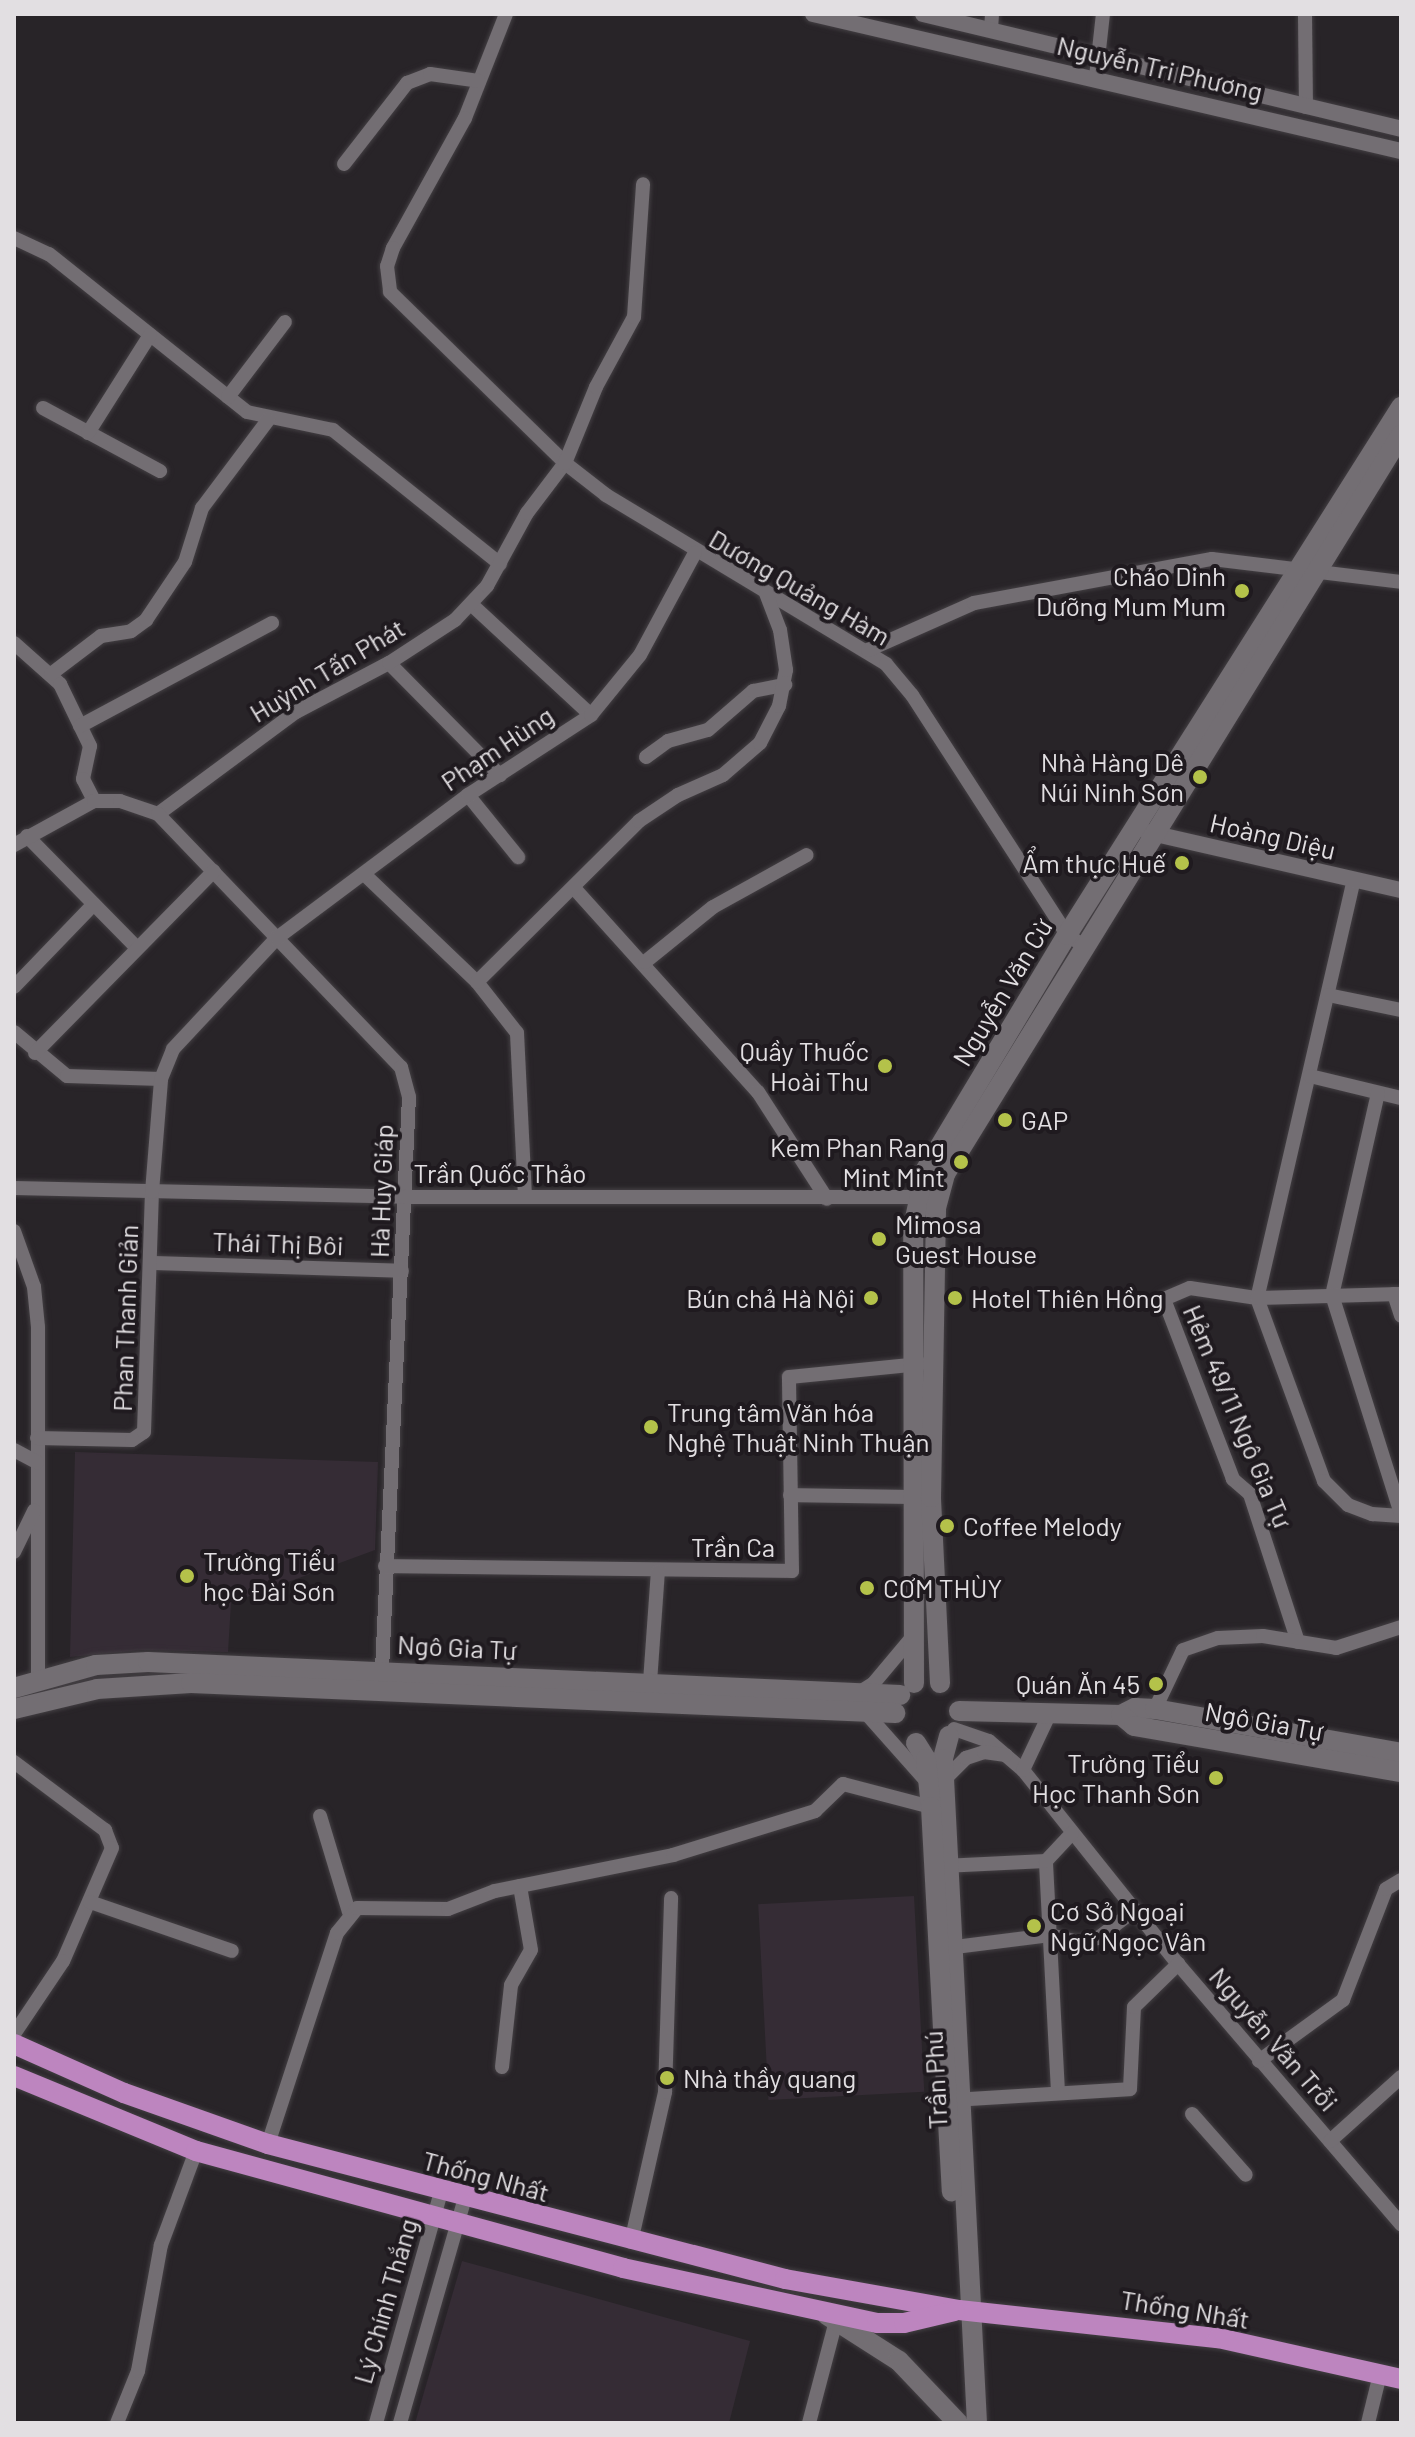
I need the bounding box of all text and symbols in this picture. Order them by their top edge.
street label: Nguyễn Tri Phương [1054,29,1266,107]
street label: Dương Quảng Hàm [704,523,896,651]
place label: Cháo Dinh Dưỡng Mum Mum [1036,560,1226,622]
marker: Cháo Dinh Dưỡng Mum Mum [1233,582,1251,600]
street label: Huỳnh Tấn Phát [244,612,410,728]
street label: Phạm Hùng [435,699,559,797]
place label: Nhà Hàng Dê Núi Ninh Sơn [1040,746,1184,808]
marker: Nhà Hàng Dê Núi Ninh Sơn [1191,768,1209,786]
street label: Hoàng Diệu [1207,806,1339,866]
place label: Ẩm thực Huế [1023,847,1166,879]
marker: Ẩm thực Huế [1173,854,1191,872]
street label: Nguyễn Văn Cừ [946,913,1058,1071]
place label: Quầy Thuốc Hoài Thu [740,1035,869,1096]
marker: Quầy Thuốc Hoài Thu [876,1057,894,1075]
place label: GAP [1021,1104,1068,1136]
marker: GAP [996,1111,1014,1129]
street label: Hà Huy Giáp [363,1124,399,1258]
place label: Kem Phan Rang Mint Mint [770,1131,945,1192]
marker: Kem Phan Rang Mint Mint [952,1153,970,1171]
street label: Trần Quốc Thảo [414,1157,586,1189]
place label: Mimosa Guest House [895,1208,1037,1270]
street label: Phan Thanh Giản [106,1224,144,1412]
street label: Thái Thị Bôi [212,1225,344,1261]
marker: Mimosa Guest House [870,1230,888,1248]
place label: Bún chả Hà Nội [686,1282,855,1314]
place label: Hotel Thiên Hồng [971,1282,1164,1314]
marker: Bún chả Hà Nội [862,1289,880,1307]
marker: Hotel Thiên Hồng [946,1289,964,1307]
street label: Hẻm 49/11 Ngô Gia Tự [1177,1300,1299,1532]
place label: Trung tâm Văn hóa Nghệ Thuật Ninh Thuận [667,1396,929,1458]
marker: Trung tâm Văn hóa Nghệ Thuật Ninh Thuận [642,1418,660,1436]
place label: Coffee Melody [963,1510,1122,1542]
marker: Coffee Melody [938,1517,956,1535]
street label: Trần Ca [691,1531,775,1563]
place label: Trường Tiểu học Đài Sơn [203,1545,336,1606]
marker: Trường Tiểu học Đài Sơn [178,1567,196,1585]
place label: CƠM THÙY [883,1572,1002,1604]
marker: CƠM THÙY [858,1579,876,1597]
street label: Ngô Gia Tự [397,1628,517,1666]
place label: Quán Ăn 45 [1016,1668,1140,1700]
marker: Quán Ăn 45 [1147,1675,1165,1693]
street label: Ngô Gia Tự [1203,1695,1325,1747]
place label: Trường Tiểu Học Thanh Sơn [1032,1747,1200,1808]
marker: Trường Tiểu Học Thanh Sơn [1207,1769,1225,1787]
place label: Cơ Sở Ngoại Ngữ Ngọc Vân [1050,1895,1206,1956]
marker: Cơ Sở Ngoại Ngữ Ngọc Vân [1025,1917,1043,1935]
street label: Nguyễn Văn Trỗi [1203,1961,1345,2117]
street label: Trần Phú [917,2030,953,2130]
place label: Nhà thầy quang [683,2062,856,2094]
marker: Nhà thầy quang [658,2069,676,2087]
street label: Thống Nhất [419,2144,553,2208]
street label: Lý Chính Thắng [347,2215,423,2387]
street label: Thống Nhất [1118,2283,1252,2335]

